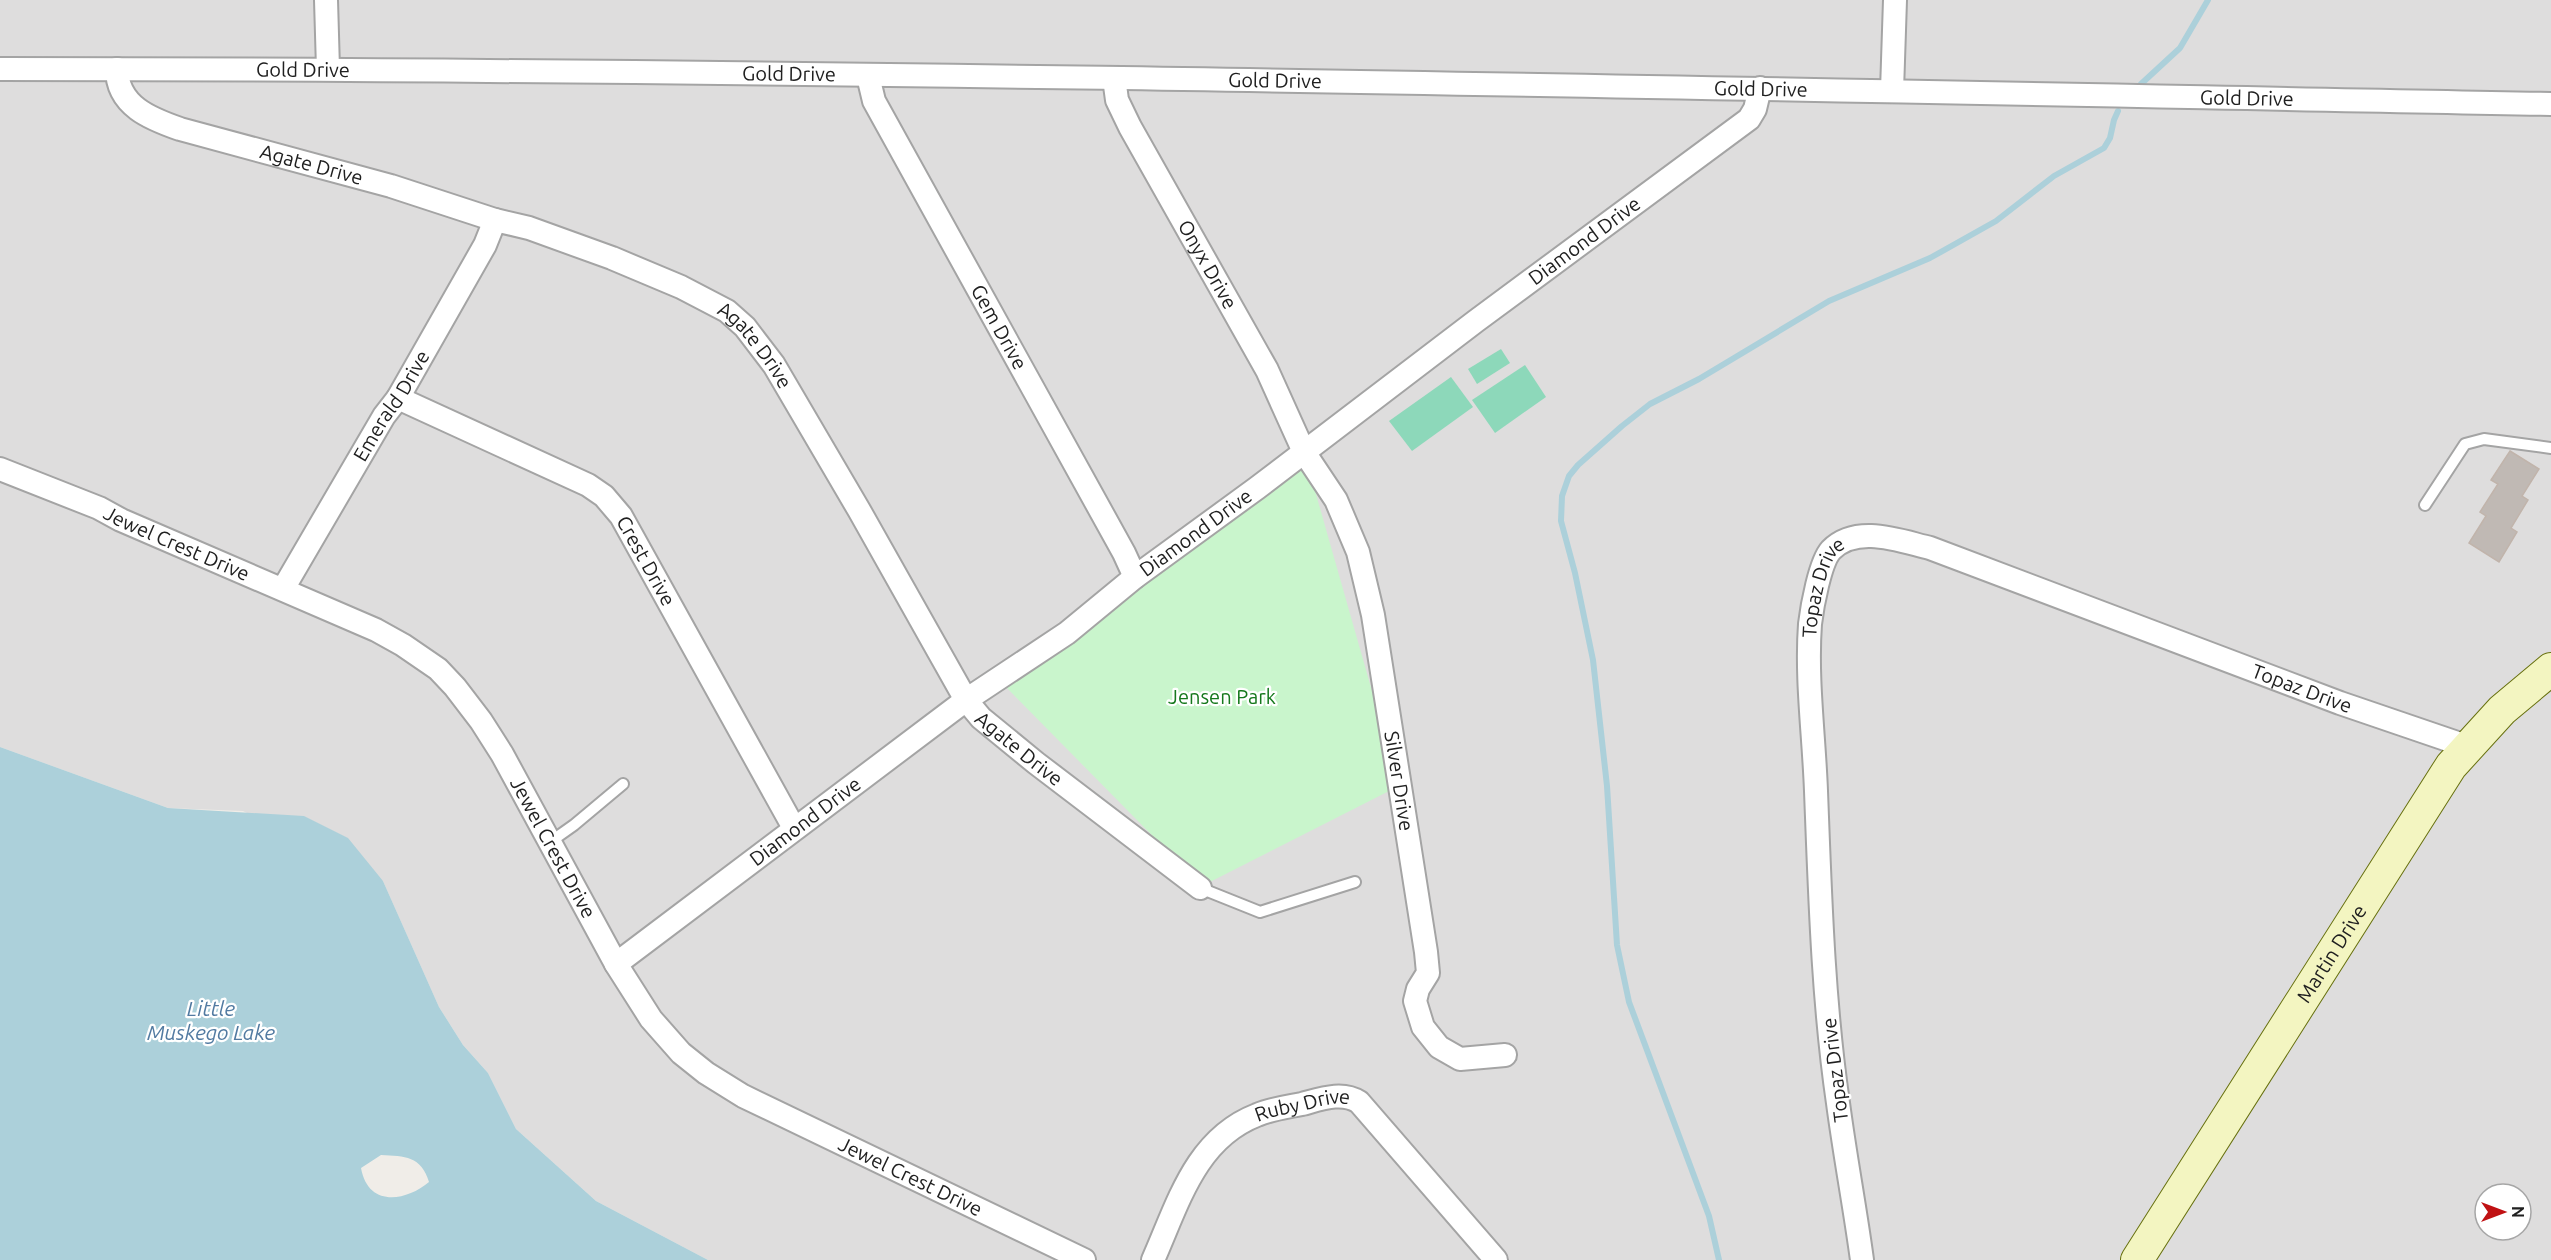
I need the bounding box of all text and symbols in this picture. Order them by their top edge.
street label: Gold Drive [256,58,350,81]
street label: Gold Drive [742,61,836,85]
street label: Gold Drive [1228,68,1322,92]
street label: Gold Drive [1714,76,1808,101]
street label: Gold Drive [2200,85,2294,110]
street label: Agate Drive [258,139,366,189]
street label: Diamond Drive [1524,191,1645,289]
street label: Onyx Drive [1174,216,1242,313]
street label: Gem Drive [967,280,1032,373]
street label: Agate Drive [714,296,797,392]
street label: Emerald Drive [348,346,434,465]
street label: Diamond Drive [1135,484,1256,581]
street label: Jewel Crest Drive [100,501,253,585]
street label: Crest Drive [612,512,680,610]
street label: Topaz Drive [1797,532,1848,638]
street label: Topaz Drive [2249,659,2355,717]
park label: Jensen Park [1168,685,1276,708]
street label: Agate Drive [971,706,1068,790]
street label: Silver Drive [1380,729,1419,832]
street label: Diamond Drive [745,772,865,870]
street label: Jewel Crest Drive [506,773,601,922]
street label: Martin Drive [2292,900,2371,1007]
water label: Little Muskego Lake [147,996,275,1044]
street label: Topaz Drive [1817,1017,1852,1124]
street label: Ruby Drive [1251,1084,1352,1126]
street label: Jewel Crest Drive [835,1132,986,1220]
north arrow [2473,1182,2533,1242]
text: N [2509,1206,2527,1218]

